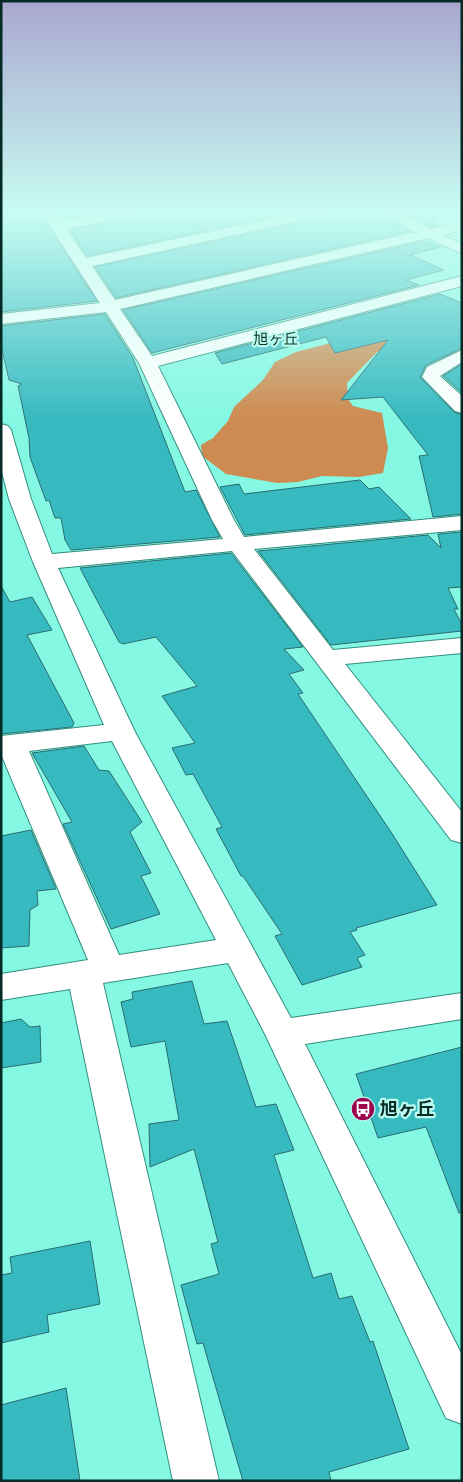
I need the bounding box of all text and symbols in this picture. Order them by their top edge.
district label: 旭ヶ丘 [253,330,299,347]
bus stop icon: 旭ヶ丘 [350,1096,376,1122]
place label: 旭ヶ丘 [380,1098,434,1119]

